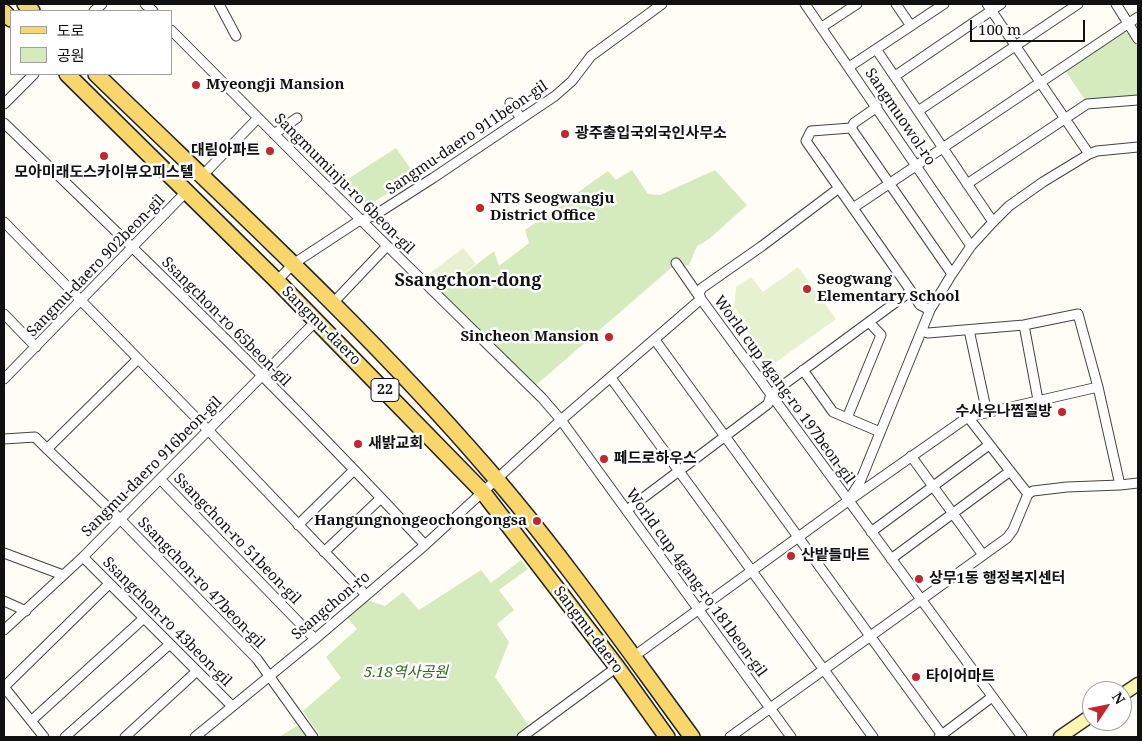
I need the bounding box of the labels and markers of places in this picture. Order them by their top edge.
place label: Myeongji Mansion [206,76,345,94]
marker: Myeongji Mansion [190,79,202,91]
place label: 광주출입국외국인사무소 [575,125,727,143]
marker: 광주출입국외국인사무소 [559,128,571,140]
place label: 대림아파트 [191,142,260,160]
marker: 대림아파트 [264,145,276,157]
marker: 모아미래도스카이뷰오피스텔 [98,150,110,162]
place label: 모아미래도스카이뷰오피스텔 [14,164,194,182]
place label: NTS Seogwangju District Office [490,190,614,225]
marker: NTS Seogwangju District Office [474,202,486,214]
place label: Seogwang Elementary School [817,271,960,306]
marker: Seogwang Elementary School [801,283,813,295]
place label: Sincheon Mansion [460,328,599,346]
marker: Sincheon Mansion [603,331,615,343]
place label: 수사우나찜질방 [955,403,1052,421]
marker: 수사우나찜질방 [1056,406,1068,418]
place label: 새밝교회 [368,435,423,453]
marker: 새밝교회 [352,438,364,450]
place label: 페드로하우스 [614,450,697,468]
marker: 페드로하우스 [598,453,610,465]
place label: Hangungnongeochongongsa [314,512,527,530]
marker: Hangungnongeochongongsa [531,515,543,527]
place label: 산밭들마트 [801,547,870,565]
marker: 산밭들마트 [785,550,797,562]
place label: 상무1동 행정복지센터 [929,570,1066,588]
marker: 상무1동 행정복지센터 [913,573,925,585]
place label: 타이어마트 [926,668,995,686]
marker: 타이어마트 [910,671,922,683]

